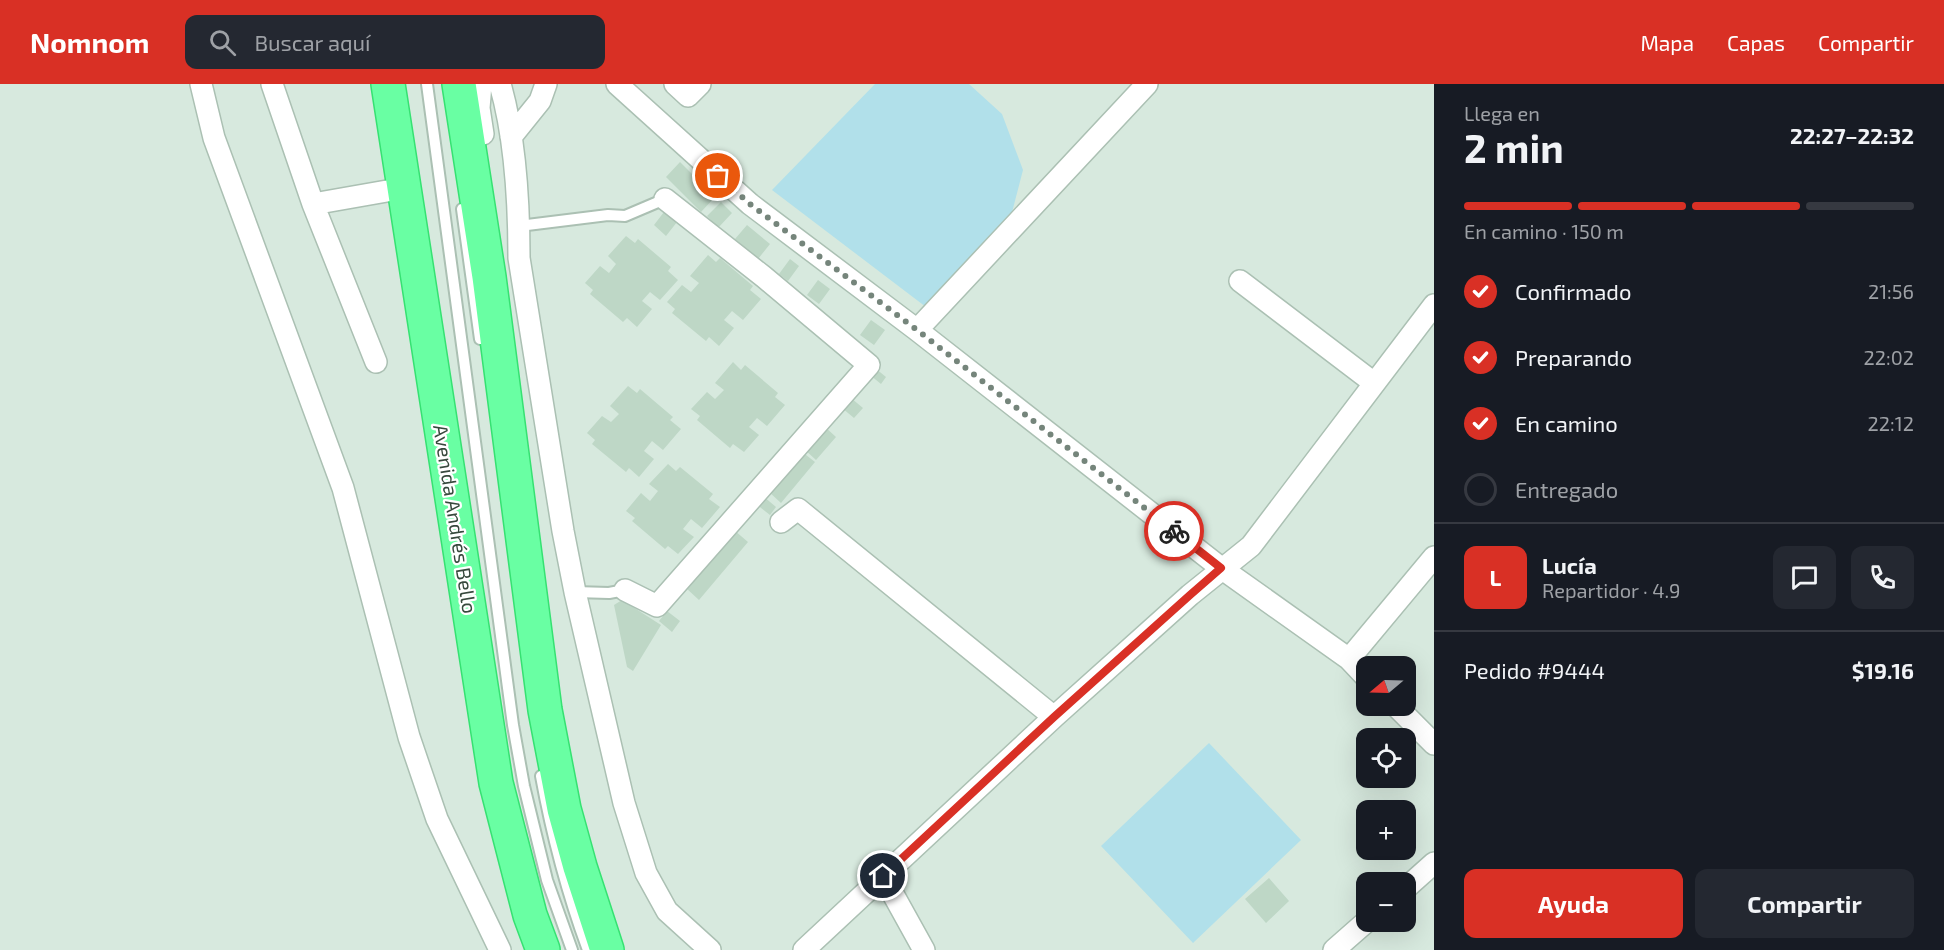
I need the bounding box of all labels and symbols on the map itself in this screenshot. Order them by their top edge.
pin [692,150,743,201]
street label: Avenida Andrés Bello [429,423,483,615]
courier [1144,501,1204,561]
north arrow [1356,656,1416,716]
pin [857,850,908,901]

